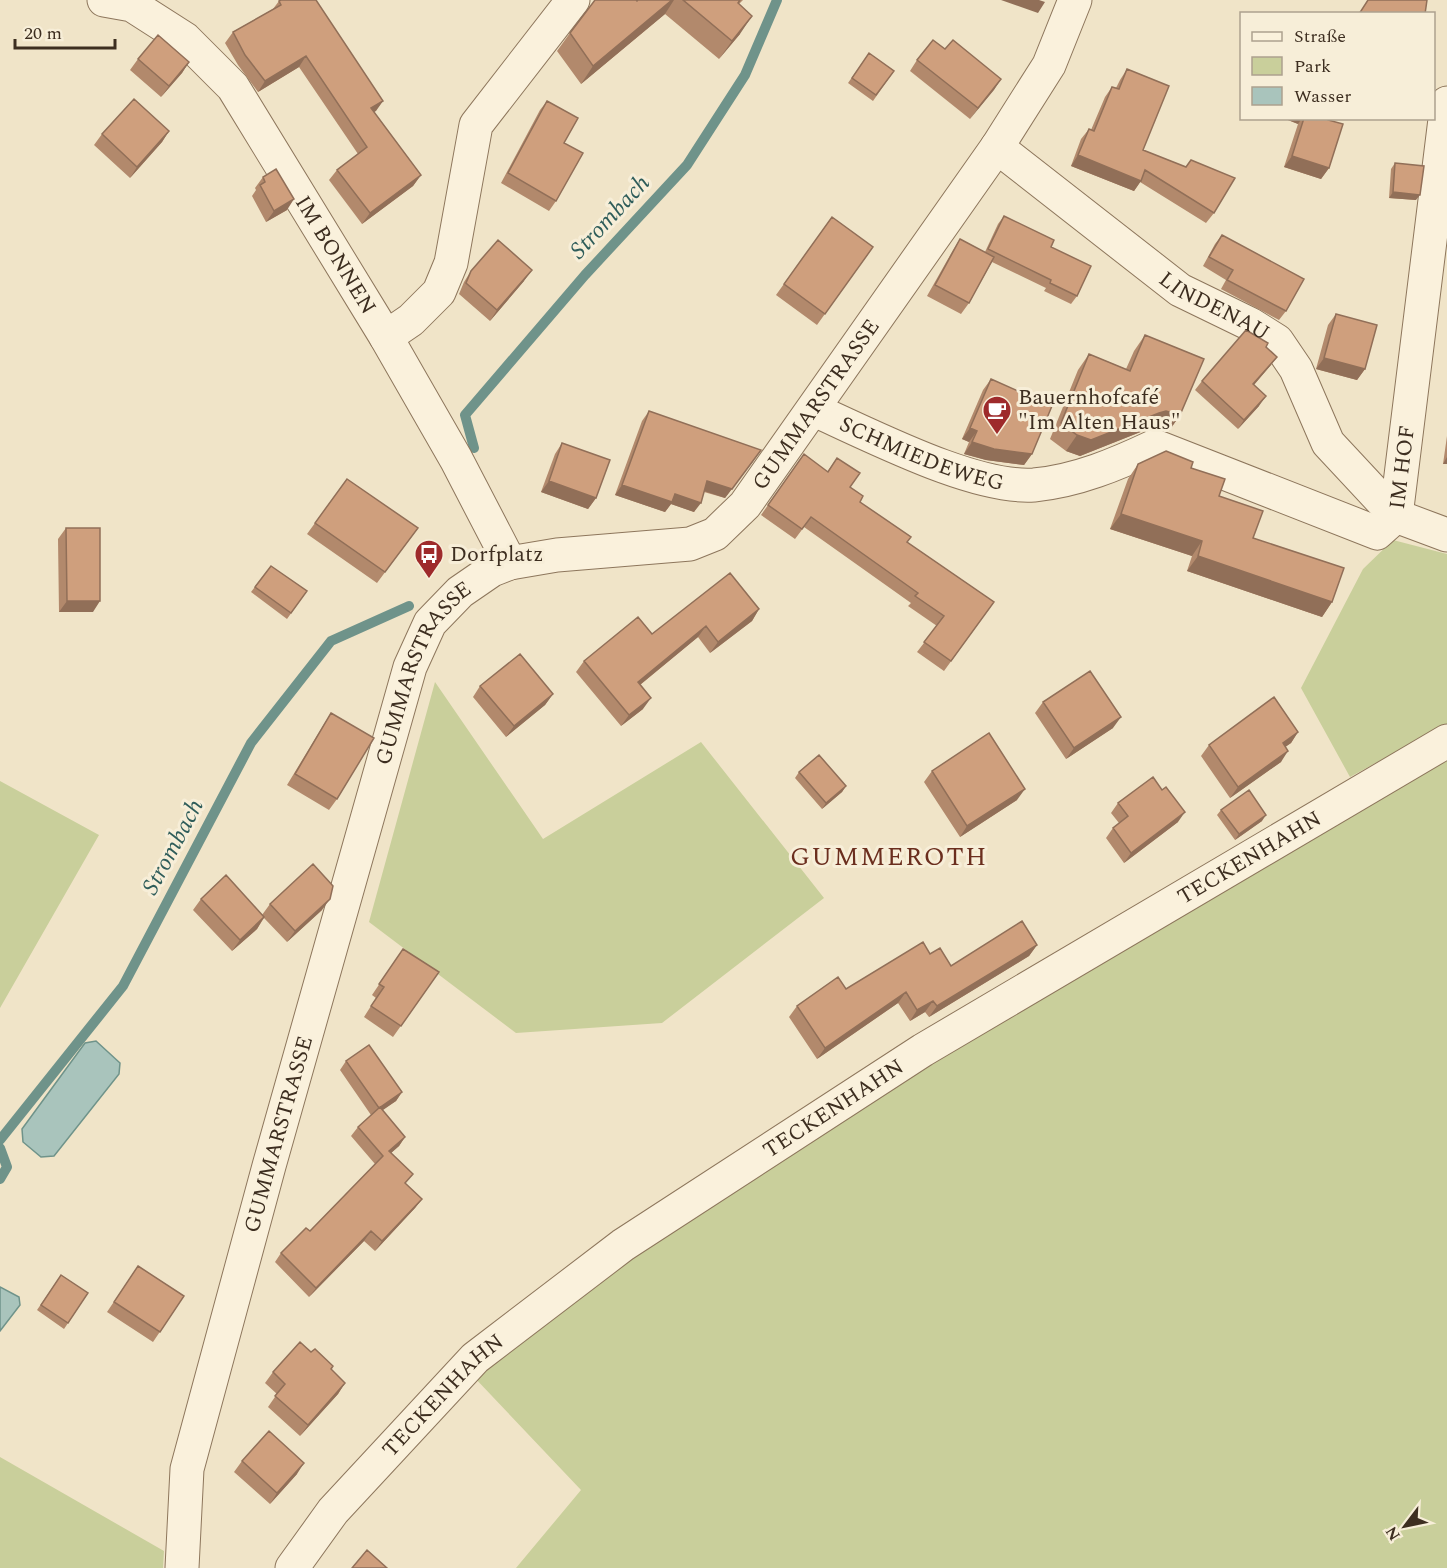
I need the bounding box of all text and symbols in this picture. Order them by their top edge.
scale bar [15,12,116,50]
legend [1240,12,1435,120]
text: 20 m [24,20,62,47]
text: Straße [1294,23,1346,50]
text: Park [1294,53,1331,80]
text: Wasser [1294,83,1351,110]
water label: Strombach [561,167,659,267]
street label: IM BONNEN [287,189,385,321]
street label: LINDENAU [1152,263,1276,349]
street label: GUMMARSTRASSE [744,312,888,497]
place label: Bauernhofcafé "Im Alten Haus" [1018,381,1181,439]
cafe icon: Bauernhofcafé "Im Alten Haus" [981,394,1013,436]
street label: SCHMIEDEWEG [834,407,1007,499]
street label: IM HOF [1380,423,1424,511]
bus stop icon: Dorfplatz [413,538,445,580]
place label: Dorfplatz [450,538,544,571]
street label: GUMMARSTRASSE [367,572,478,769]
water label: Strombach [133,793,213,901]
street label: TECKENHAHN [1171,802,1328,913]
district label: GUMMEROTH [790,837,988,877]
street label: GUMMARSTRASSE [235,1032,321,1237]
street label: TECKENHAHN [756,1050,910,1166]
street label: TECKENHAHN [374,1325,511,1465]
north arrow [1375,1496,1435,1556]
text: N [1379,1522,1407,1545]

